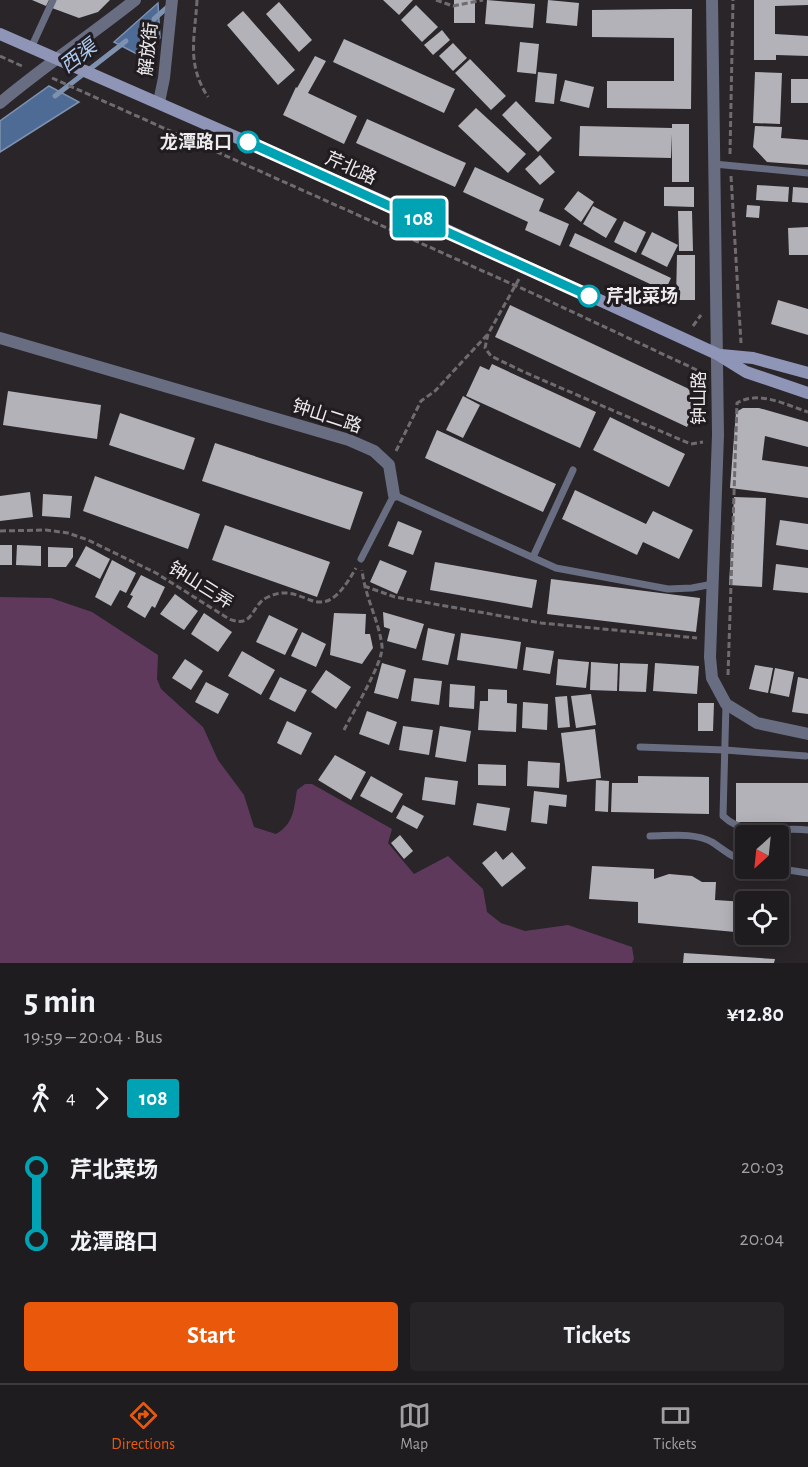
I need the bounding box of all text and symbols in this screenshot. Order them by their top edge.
street label: 解放街 [135,21,161,77]
water label: 西渠 [56,34,103,77]
marker: 龙潭路口 [237,131,259,153]
place label: 龙潭路口 [160,132,232,152]
street label: 芹北路 [322,148,380,188]
line badge: 108 [384,198,454,238]
text: 108 [405,208,433,229]
marker: 芹北菜场 [578,285,600,307]
place label: 芹北菜场 [606,287,678,306]
street label: 钟山路 [689,371,709,425]
street label: 钟山二路 [290,395,364,437]
street label: 钟山三弄 [165,557,237,613]
north arrow [735,825,789,879]
map controls [735,825,789,945]
button: locate [735,891,789,945]
text: 5 min [24,986,96,1019]
text: ¥12.80 [727,1003,784,1025]
text: 19:59 – 20:04 · Bus [24,1027,163,1047]
icon: walk [24,1082,57,1115]
icon: forward [85,1082,118,1115]
text: 4 [66,1088,76,1108]
text: 108 [139,1088,167,1109]
text: 20:03 [741,1157,784,1177]
text: 芹北菜场 [70,1159,158,1181]
text: 20:04 [740,1229,784,1249]
text: 龙潭路口 [70,1231,158,1253]
button: Start [24,1302,398,1371]
button: Tickets [410,1302,784,1371]
tab: Directions [111,1399,175,1454]
tab: Map [398,1399,431,1454]
tab: Tickets [653,1399,697,1454]

